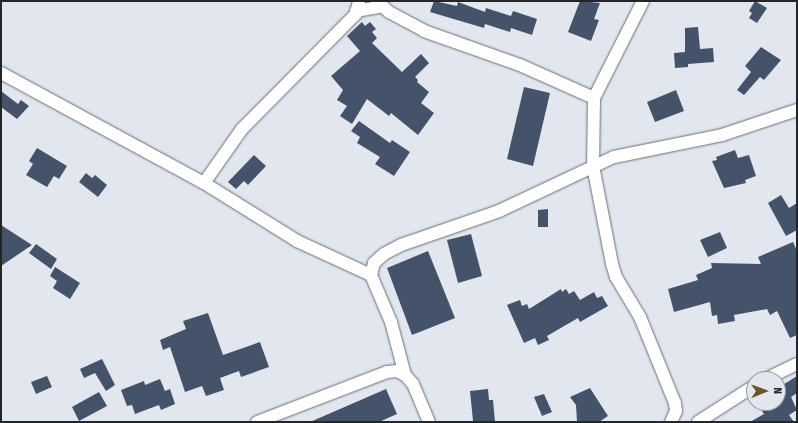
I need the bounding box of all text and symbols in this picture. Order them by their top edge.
north arrow [746,371,786,411]
text: N [771,387,784,394]

